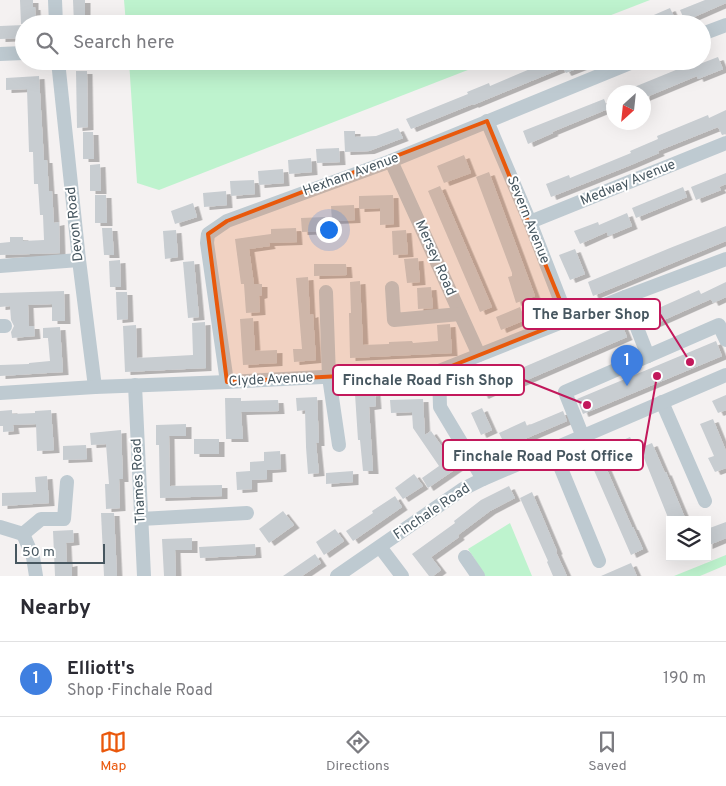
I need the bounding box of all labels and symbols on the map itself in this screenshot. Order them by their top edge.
north arrow [606,85,651,130]
street label: Hexham Avenue [301,150,401,200]
street label: Medway Avenue [578,156,678,210]
street label: Severn Avenue [503,174,553,266]
street label: Devon Road [63,186,87,262]
your location [316,217,342,243]
street label: Mersey Road [411,218,459,298]
callout: The Barber Shop [523,299,660,329]
text: The Barber Shop [532,306,650,325]
pin: 1 [611,345,643,386]
callout: Finchale Road Fish Shop [333,365,524,395]
street label: Clyde Avenue [228,369,314,391]
text: Finchale Road Fish Shop [343,372,514,391]
street label: Thames Road [128,438,150,524]
callout: Finchale Road Post Office [443,440,643,470]
text: Finchale Road Post Office [453,448,633,467]
street label: Finchale Road [390,480,474,544]
scale bar [15,541,105,564]

